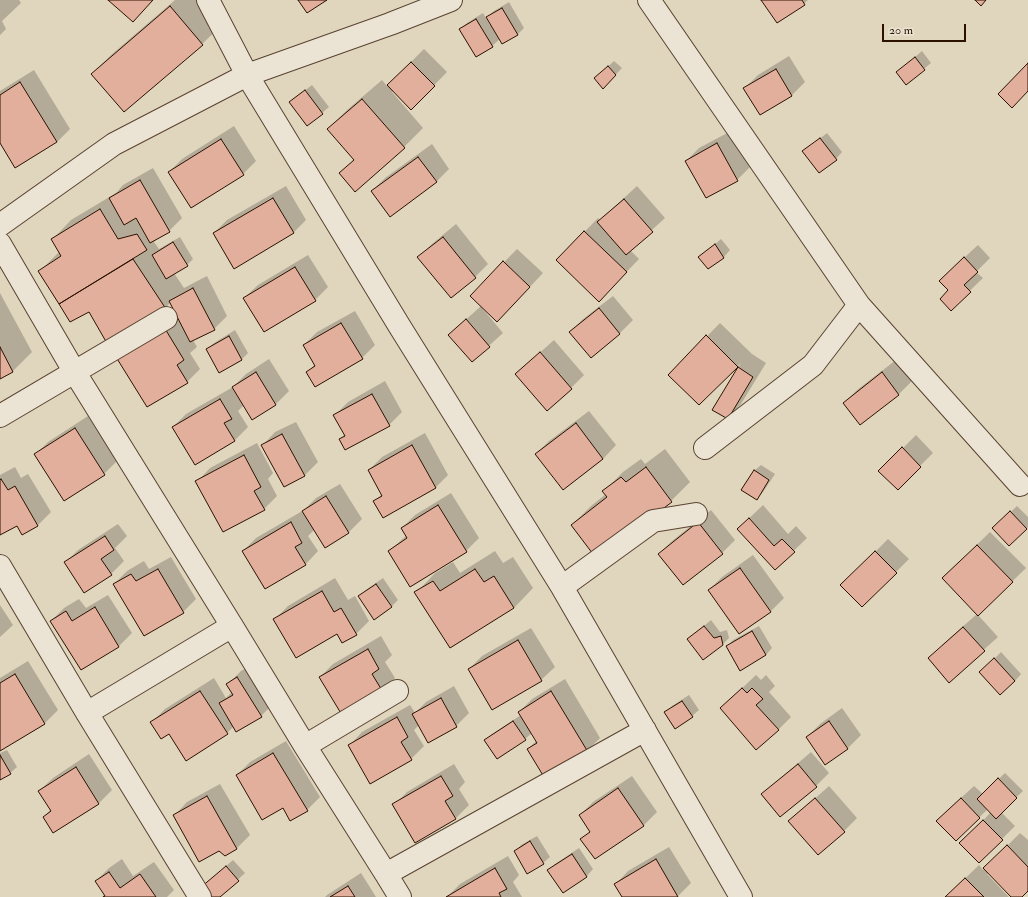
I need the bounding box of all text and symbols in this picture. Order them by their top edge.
scale bar [884,16,968,42]
text: 20 m [889,23,913,38]

